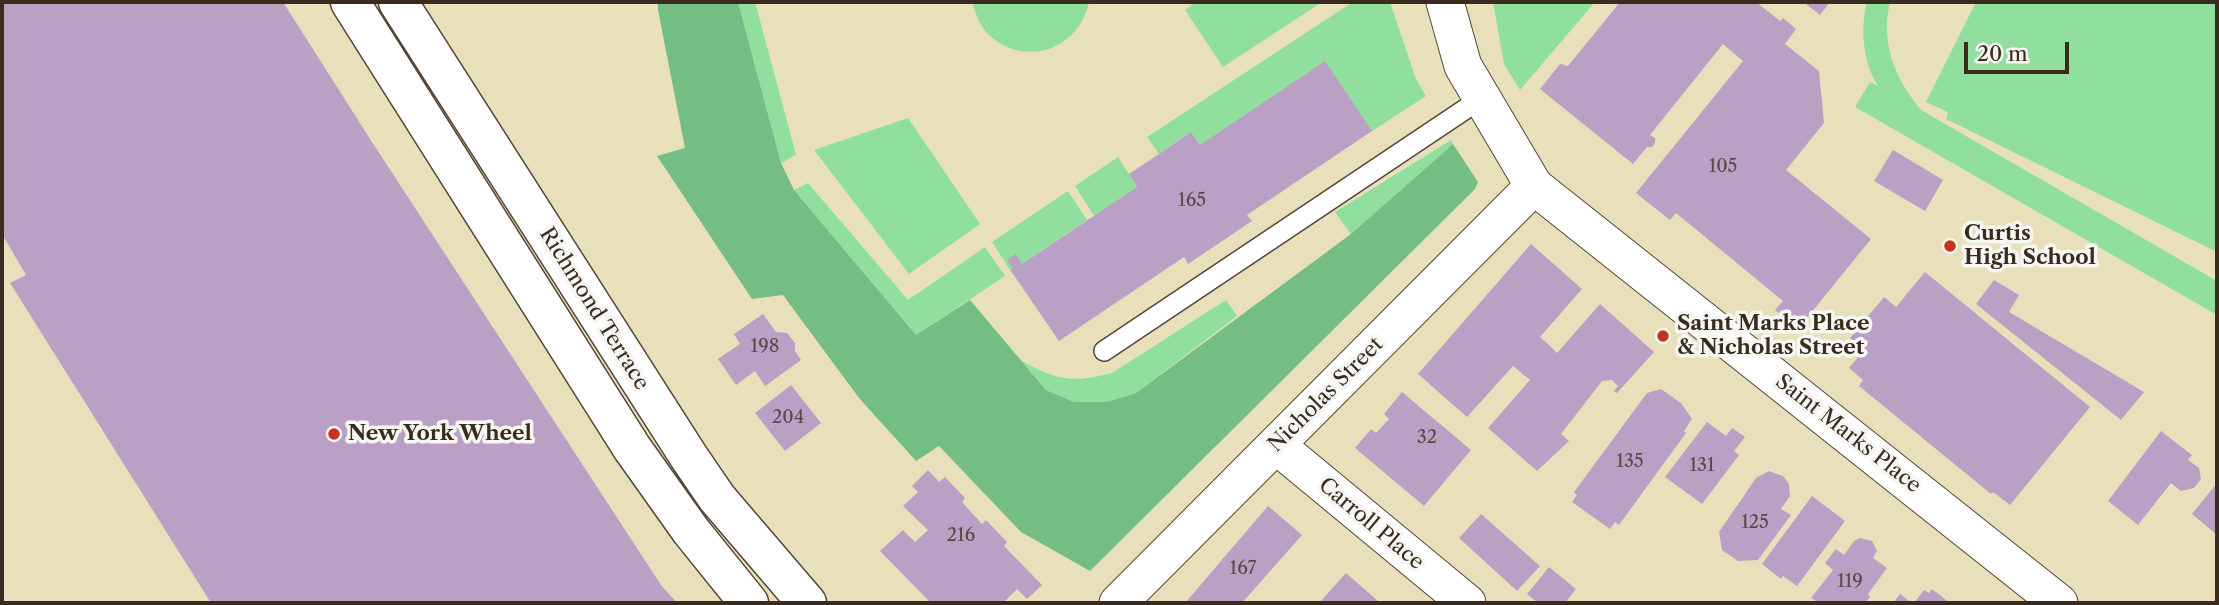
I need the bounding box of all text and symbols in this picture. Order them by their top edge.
scale bar [1967,28,2072,72]
text: 20 m [1977,41,2028,66]
house number: 105 [1709,156,1737,178]
house number: 165 [1178,190,1206,212]
place label: Curtis High School [1964,221,2096,271]
street label: Richmond Terrace [534,223,654,395]
marker: Curtis High School [1942,238,1958,254]
place label: Saint Marks Place & Nicholas Street [1677,311,1869,361]
marker: Saint Marks Place & Nicholas Street [1655,328,1671,344]
street label: Nicholas Street [1263,332,1389,458]
house number: 198 [751,336,779,358]
street label: Saint Marks Place [1770,369,1926,499]
house number: 204 [772,407,804,429]
place label: New York Wheel [348,421,532,447]
marker: New York Wheel [326,426,342,442]
house number: 32 [1417,427,1437,449]
house number: 135 [1616,451,1644,473]
house number: 131 [1689,455,1715,477]
street label: Carroll Place [1313,473,1429,575]
house number: 125 [1741,512,1769,534]
house number: 216 [947,525,975,547]
house number: 167 [1230,558,1256,580]
house number: 119 [1837,571,1863,593]

